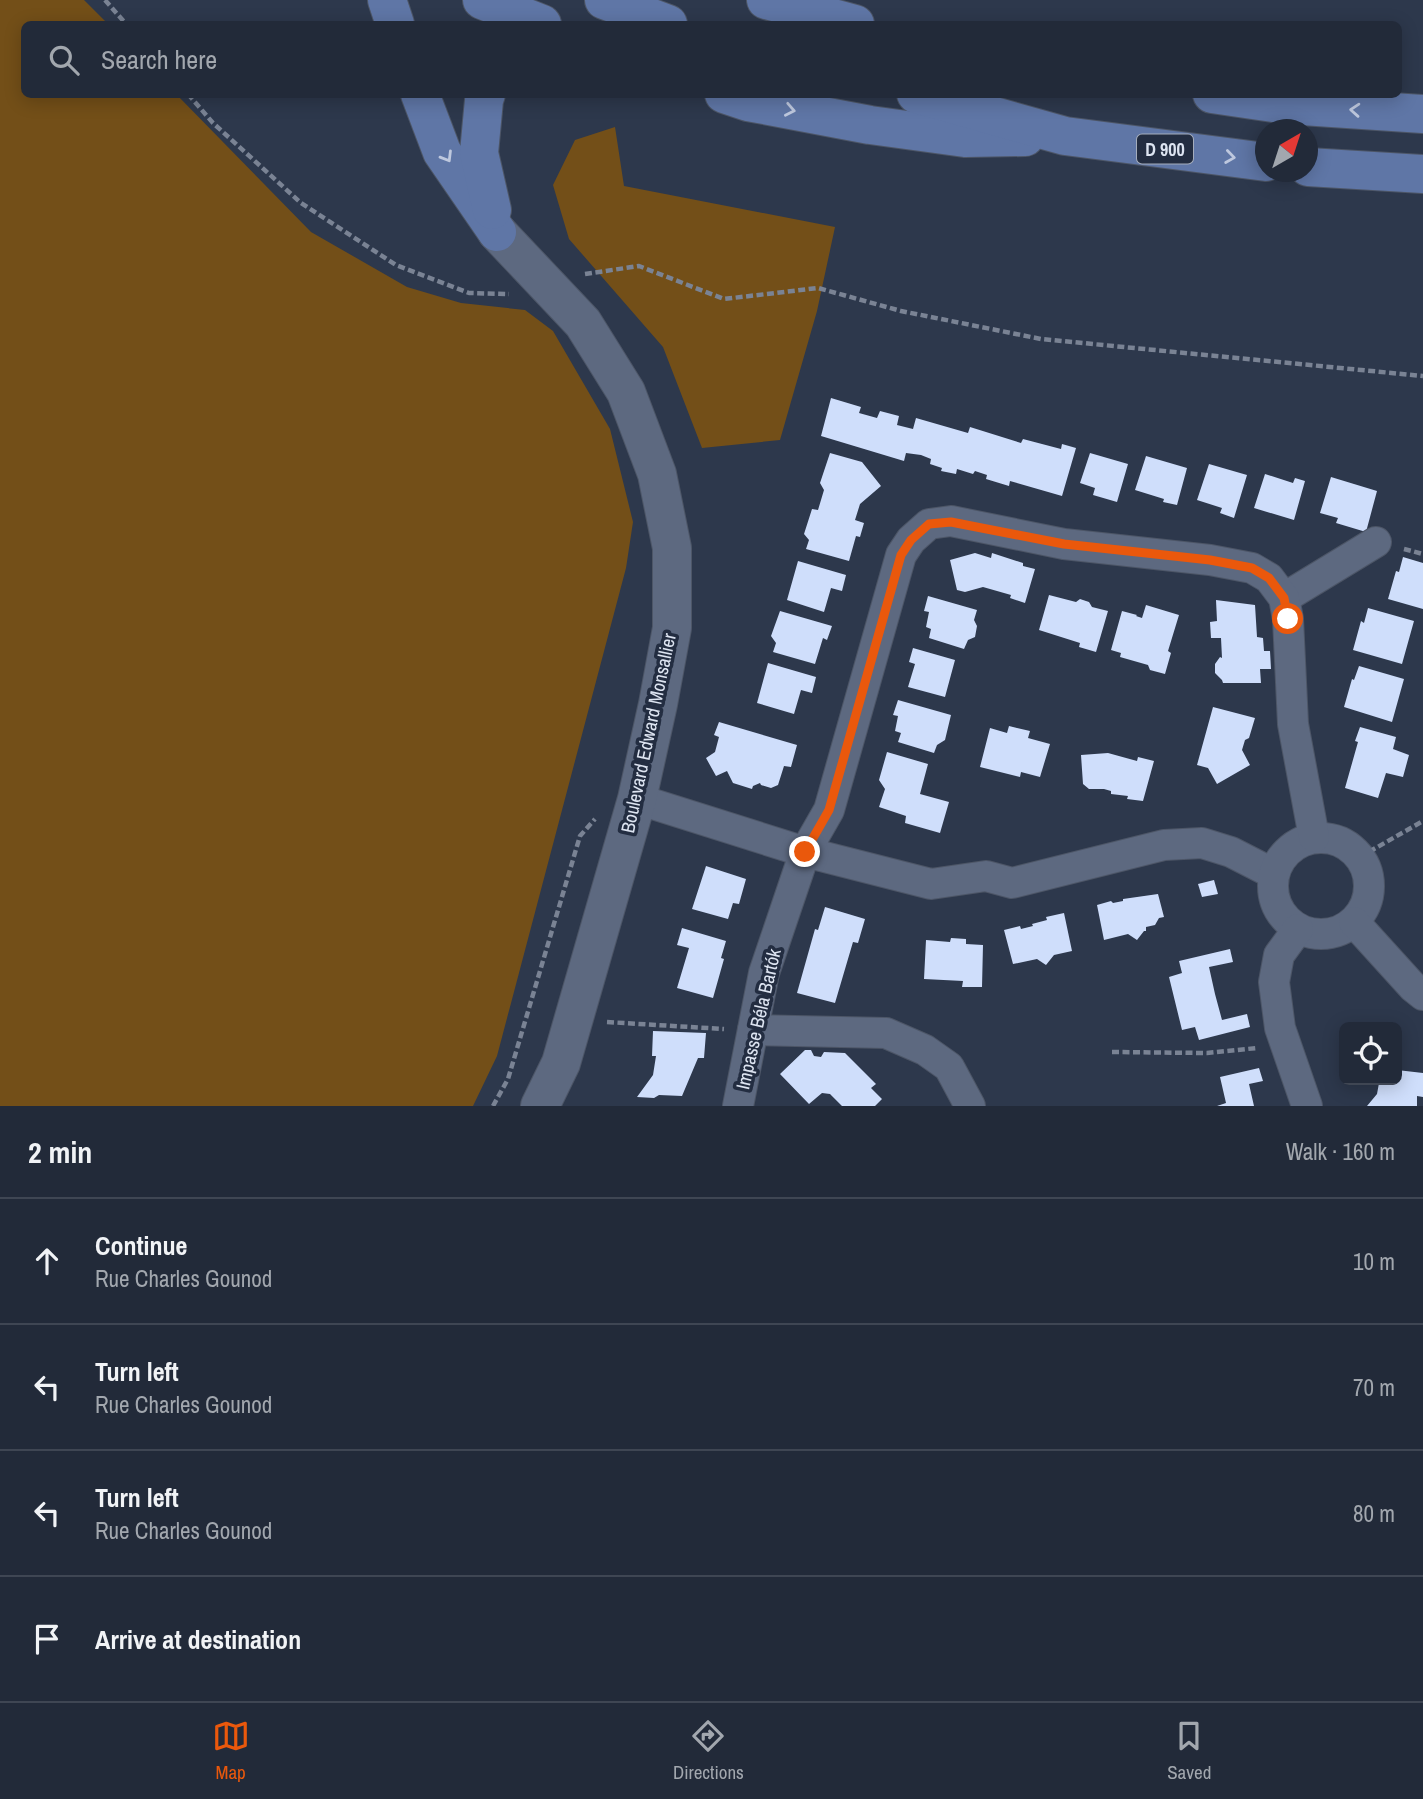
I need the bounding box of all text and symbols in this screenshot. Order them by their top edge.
search box [21,21,1402,98]
icon: search [45,41,83,79]
text: Search here [101,42,217,77]
one-way arrow [784,102,796,117]
one-way arrow [1349,102,1360,117]
north arrow [1255,119,1318,182]
road number: D 900 [1137,134,1193,164]
one-way arrow [438,149,451,162]
one-way arrow [1224,150,1236,165]
route start [1272,603,1303,634]
street label: Boulevard Edward Monsallier [614,630,682,835]
route end [789,836,820,867]
street label: Impasse Béla Bartók [729,946,787,1092]
map controls [1339,1022,1402,1085]
button: locate [1339,1022,1402,1085]
text: 2 min [28,1132,92,1172]
text: Walk · 160 m [1286,1136,1395,1167]
text: Continue [95,1228,187,1263]
icon: ahead [28,1242,66,1280]
text: 10 m [1353,1246,1395,1277]
text: Rue Charles Gounod [95,1263,272,1294]
text: Turn left [95,1354,179,1389]
icon: left [28,1368,66,1406]
text: 70 m [1353,1372,1395,1403]
text: Rue Charles Gounod [95,1389,272,1420]
text: Turn left [95,1480,179,1515]
icon: left [28,1494,66,1532]
text: 80 m [1353,1498,1395,1529]
text: Rue Charles Gounod [95,1515,272,1546]
icon: arrive [28,1620,66,1658]
text: Arrive at destination [95,1622,301,1657]
tab: Map [212,1717,250,1785]
tab: Directions [673,1717,744,1785]
tab: Saved [1167,1717,1211,1785]

